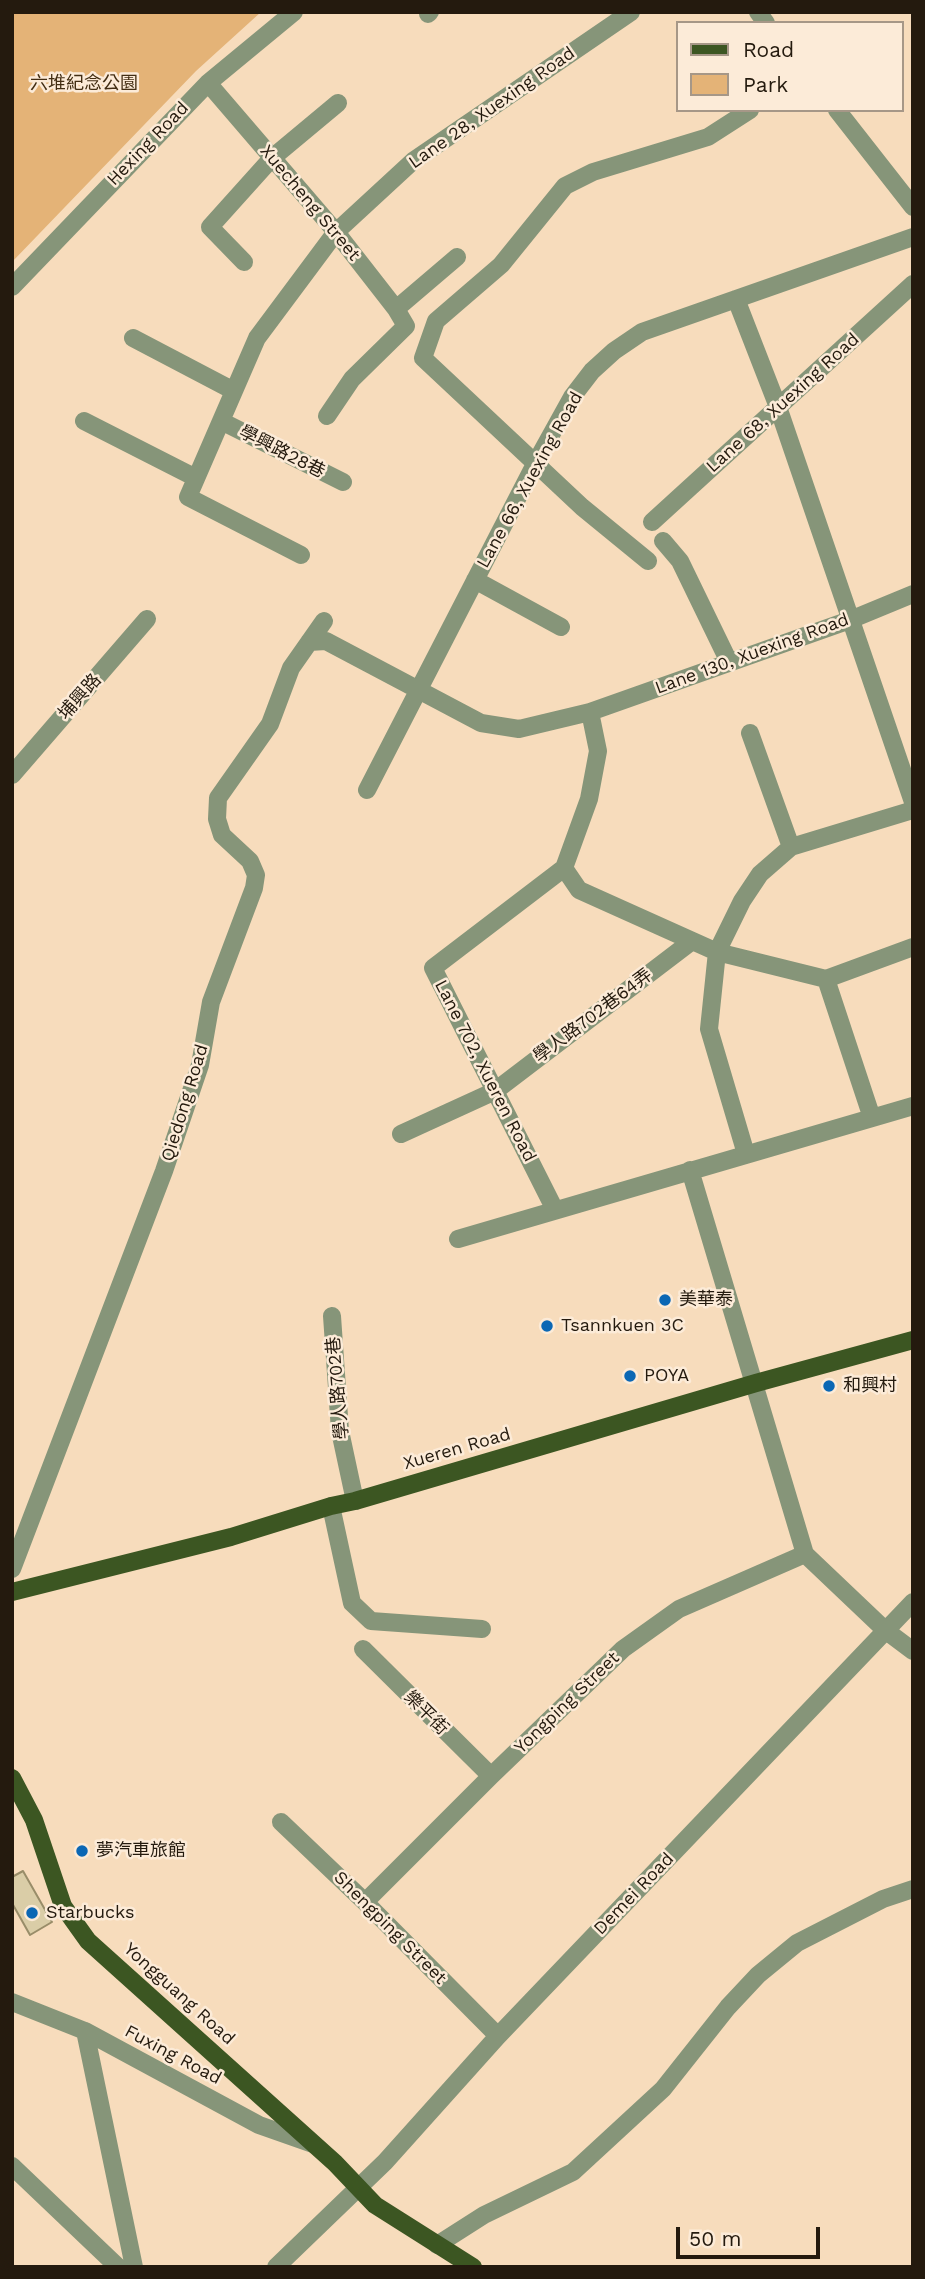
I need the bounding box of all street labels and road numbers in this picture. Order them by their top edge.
street label: Lane 28, Xuexing Road [405,42,579,174]
street label: Hexing Road [103,98,193,190]
street label: Xuecheng Street [255,141,365,265]
street label: Lane 68, Xuexing Road [702,329,864,477]
street label: Lane 66, Xuexing Road [473,388,587,572]
street label: 學興路28巷 [235,421,329,483]
street label: Lane 130, Xuexing Road [652,609,852,699]
street label: 埔興路 [54,670,106,724]
street label: 學人路702巷64弄 [529,964,657,1068]
street label: Lane 702, Xueren Road [430,976,540,1166]
street label: Qiedong Road [157,1042,213,1164]
street label: 學人路702巷 [323,1336,353,1440]
street label: Xueren Road [401,1423,513,1475]
street label: Yongping Street [510,1647,624,1759]
street label: 樂平街 [399,1686,453,1740]
street label: Demei Road [589,1848,679,1940]
street label: Shengping Street [329,1867,451,1989]
street label: Yongguang Road [119,1938,239,2050]
street label: Fuxing Road [121,2020,225,2090]

